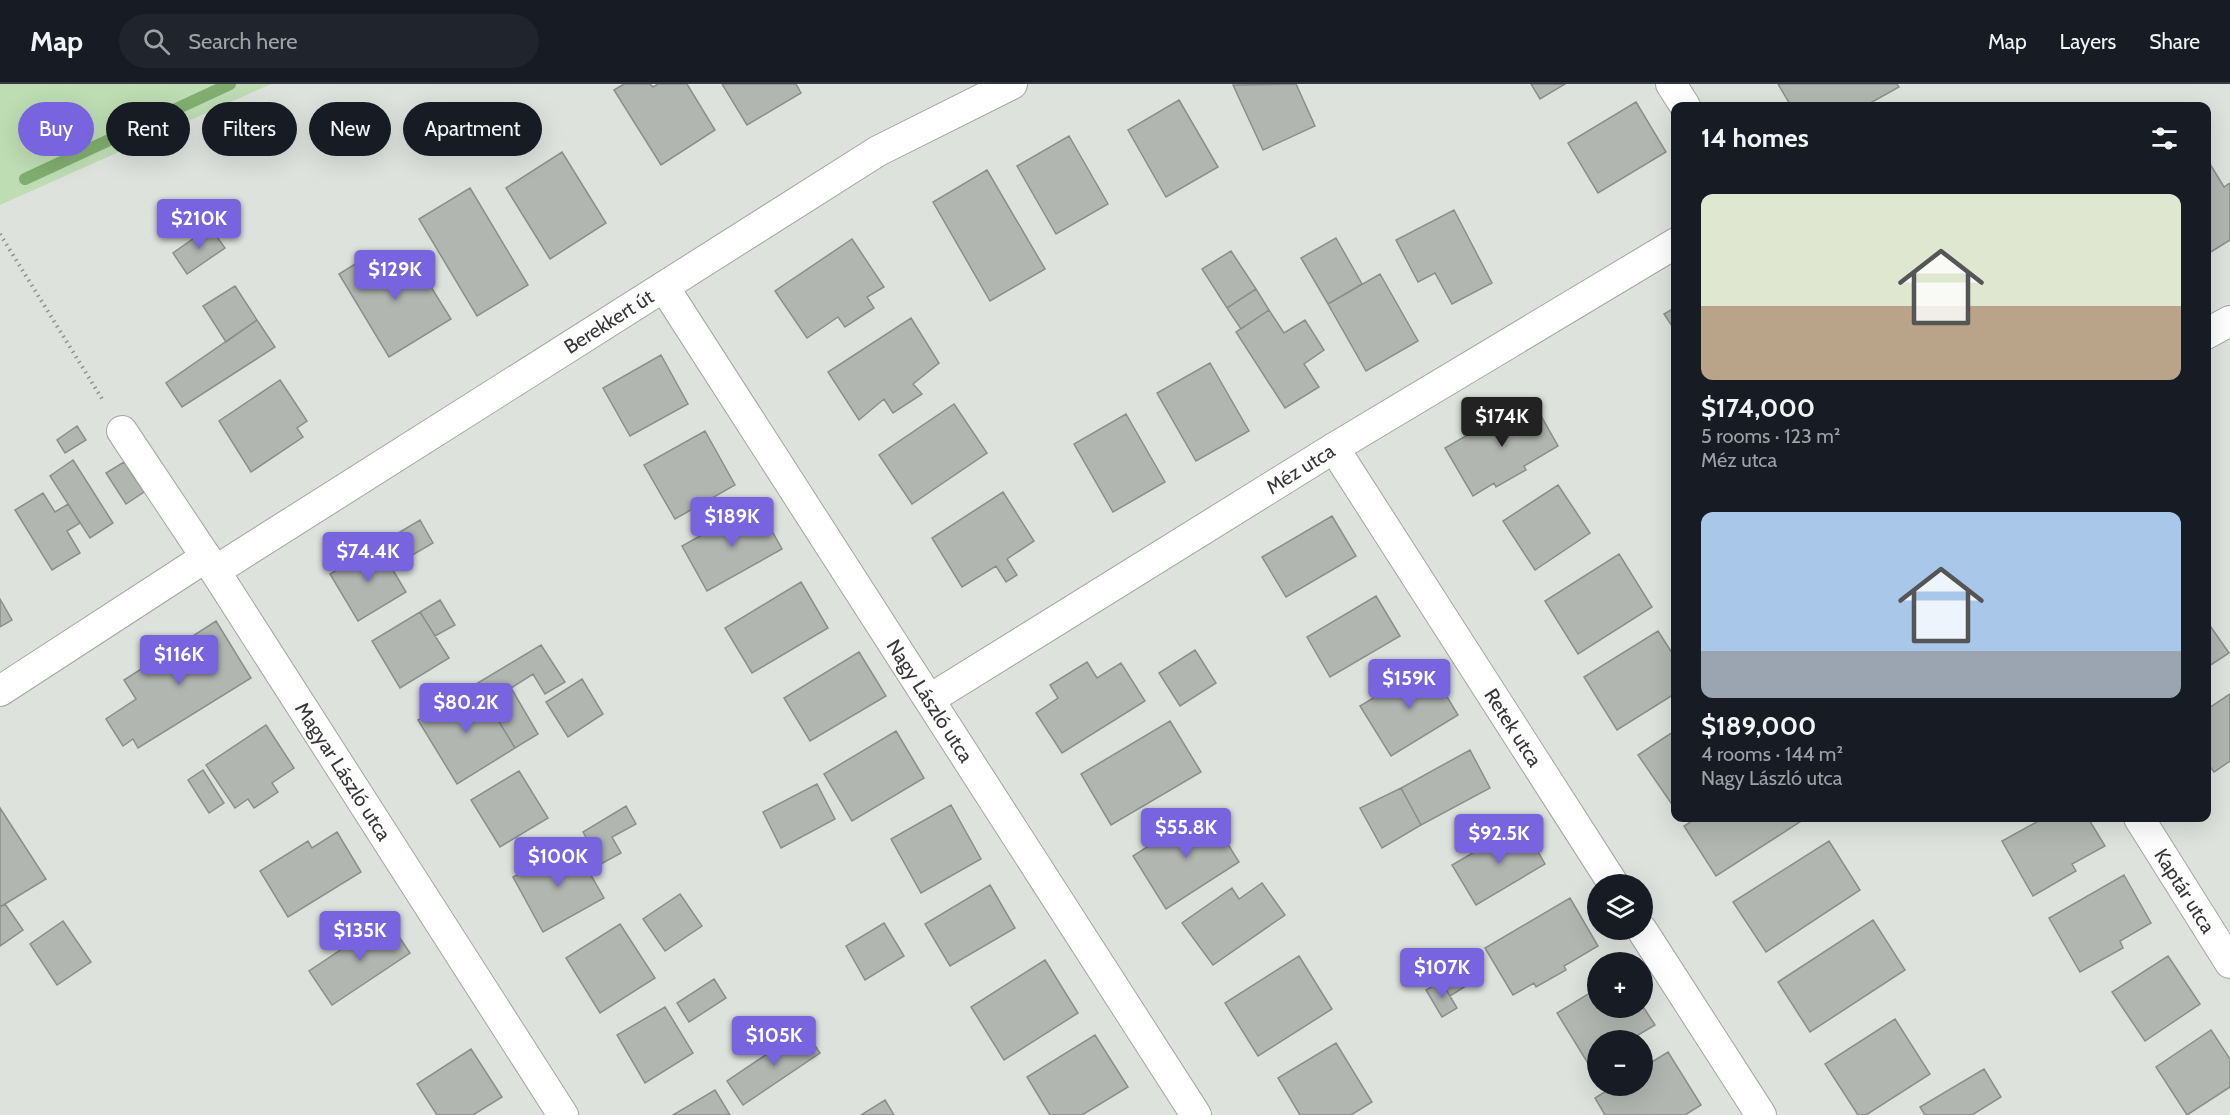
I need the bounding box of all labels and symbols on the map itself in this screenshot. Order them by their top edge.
pin: $210K [157,199,241,250]
pin: $129K [353,250,437,301]
street label: Berekkert út [560,284,658,359]
pin: $174K [1460,397,1544,448]
street label: Méz utca [1262,438,1339,499]
pin: $189K [690,497,774,548]
pin: $74.4K [319,532,417,583]
pin: $116K [137,635,221,686]
street label: Nagy László utca [882,635,978,767]
pin: $159K [1367,659,1451,710]
pin: $80.2K [417,683,515,734]
street label: Retek utca [1479,684,1547,771]
street label: Magyar László utca [290,698,396,845]
pin: $55.8K [1137,808,1235,859]
pin: $92.5K [1450,814,1548,865]
pin: $100K [516,837,600,888]
street label: Kaptár utca [2149,844,2220,938]
pin: $135K [318,911,402,962]
pin: $107K [1400,948,1484,999]
pin: $105K [732,1016,816,1067]

